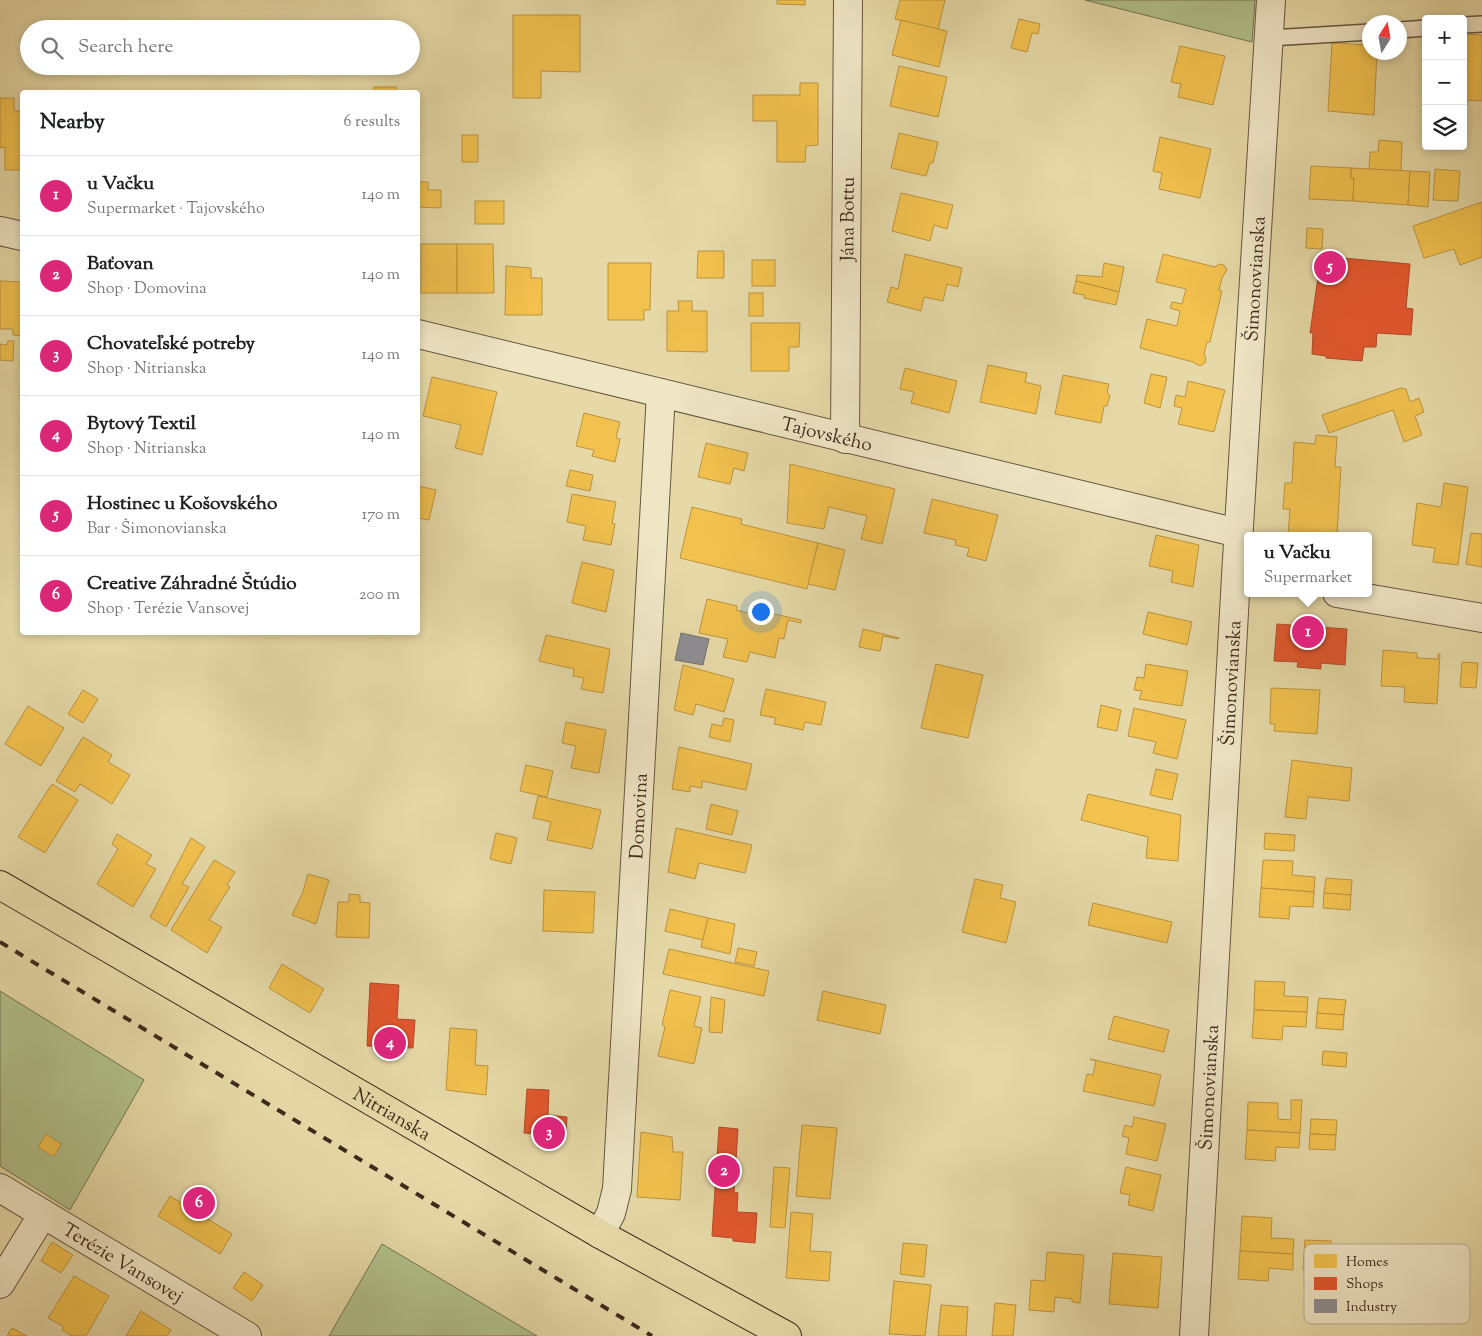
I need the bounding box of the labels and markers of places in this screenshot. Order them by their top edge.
pin: 5 [1314,248,1346,286]
pin: 1 [1292,613,1324,651]
pin: 4 [374,1024,406,1062]
pin: 3 [533,1114,565,1152]
pin: 2 [708,1152,740,1190]
pin: 6 [183,1184,215,1222]

